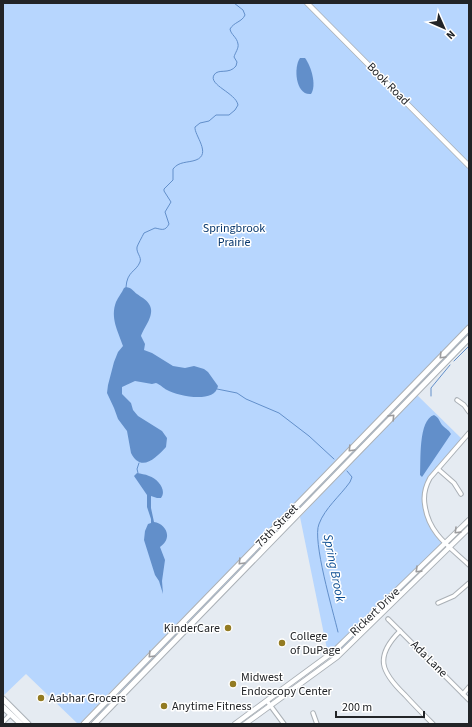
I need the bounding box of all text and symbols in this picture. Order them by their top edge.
north arrow [424,8,464,48]
text: N [443,27,459,43]
street label: Book Road [363,59,413,109]
park label: Springbrook Prairie [203,220,265,251]
one-way arrow [439,351,447,359]
one-way arrow [387,414,395,422]
one-way arrow [348,444,356,452]
street label: 75th Street [252,500,302,552]
one-way arrow [454,526,462,534]
water label: Spring Brook [319,533,350,604]
one-way arrow [238,557,246,565]
one-way arrow [415,565,423,573]
street label: Rickert Drive [346,584,404,640]
place label: KinderCare [164,620,220,637]
marker: KinderCare [223,623,233,633]
place label: College of DuPage [290,628,341,659]
street label: Ada Lane [407,637,451,681]
marker: College of DuPage [277,638,287,648]
one-way arrow [148,650,155,658]
place label: Midwest Endoscopy Center [241,669,333,700]
marker: Midwest Endoscopy Center [228,679,238,689]
place label: Aabhar Grocers [49,690,126,707]
marker: Aabhar Grocers [36,693,46,703]
scale bar [336,693,424,719]
place label: Anytime Fitness [172,698,252,715]
text: 200 m [342,699,372,716]
marker: Anytime Fitness [159,701,169,711]

